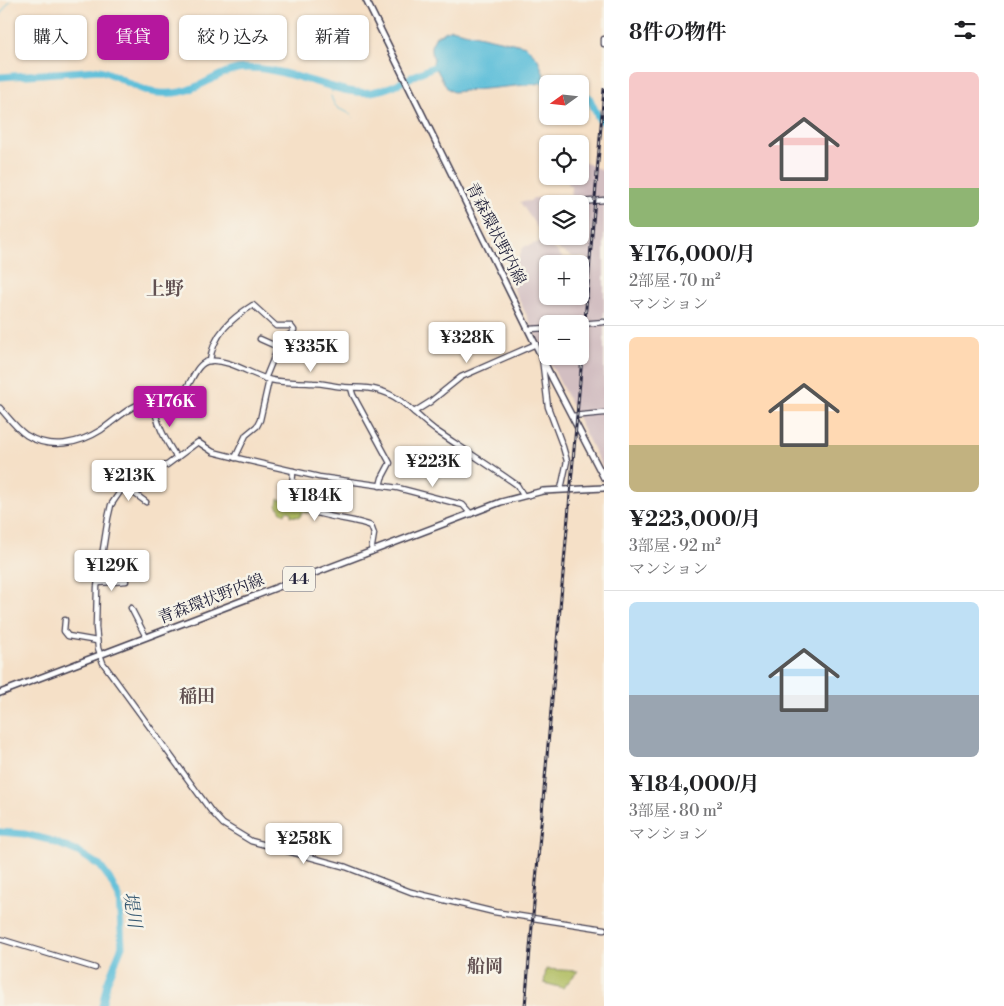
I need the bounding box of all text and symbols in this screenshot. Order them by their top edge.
chip: 購入 [15,15,87,60]
chip: 賃貸 [97,15,169,60]
chip: 絞り込み [179,15,287,60]
chip: 新着 [297,15,369,60]
icon: filters [951,16,979,44]
text: 8件の物件 [629,20,726,46]
north arrow [539,75,589,125]
map controls [539,75,589,365]
icon: home [759,104,849,194]
button: locate [539,135,589,185]
street label: 青森環状野内線 [462,180,530,288]
button: layers [539,195,589,245]
text: ¥176,000/月 [629,242,756,268]
button: + [539,255,589,305]
text: 2部屋 · 70 m² [629,271,721,291]
district label: 上野 [146,277,184,301]
text: マンション [629,294,708,314]
button: − [539,315,589,365]
pin: ¥328K [432,322,502,364]
text: ¥328K [439,328,495,348]
pin: ¥335K [276,330,346,373]
text: ¥335K [284,337,338,357]
icon: home [759,370,849,460]
pin: ¥176K [135,386,205,428]
text: ¥176K [145,392,195,412]
pin: ¥223K [398,446,468,488]
text: ¥223K [406,452,460,472]
pin: ¥213K [94,460,164,502]
text: ¥213K [103,466,155,486]
pin: ¥184K [280,480,350,522]
text: ¥184K [288,486,342,506]
text: ¥223,000/月 [629,507,761,533]
text: 3部屋 · 92 m² [629,536,721,556]
pin: ¥129K [77,550,147,592]
text: ¥129K [85,556,139,576]
text: マンション [629,559,708,579]
road number: 44 [283,566,315,592]
street label: 青森環状野内線 [155,570,267,628]
icon: home [759,635,849,725]
district label: 稲田 [179,685,215,708]
text: ¥184,000/月 [629,772,760,798]
text: 3部屋 · 80 m² [629,801,722,821]
pin: ¥258K [269,822,339,865]
text: マンション [629,824,708,844]
text: ¥258K [276,829,332,849]
water label: 堤川 [118,890,146,932]
district label: 船岡 [467,955,503,978]

